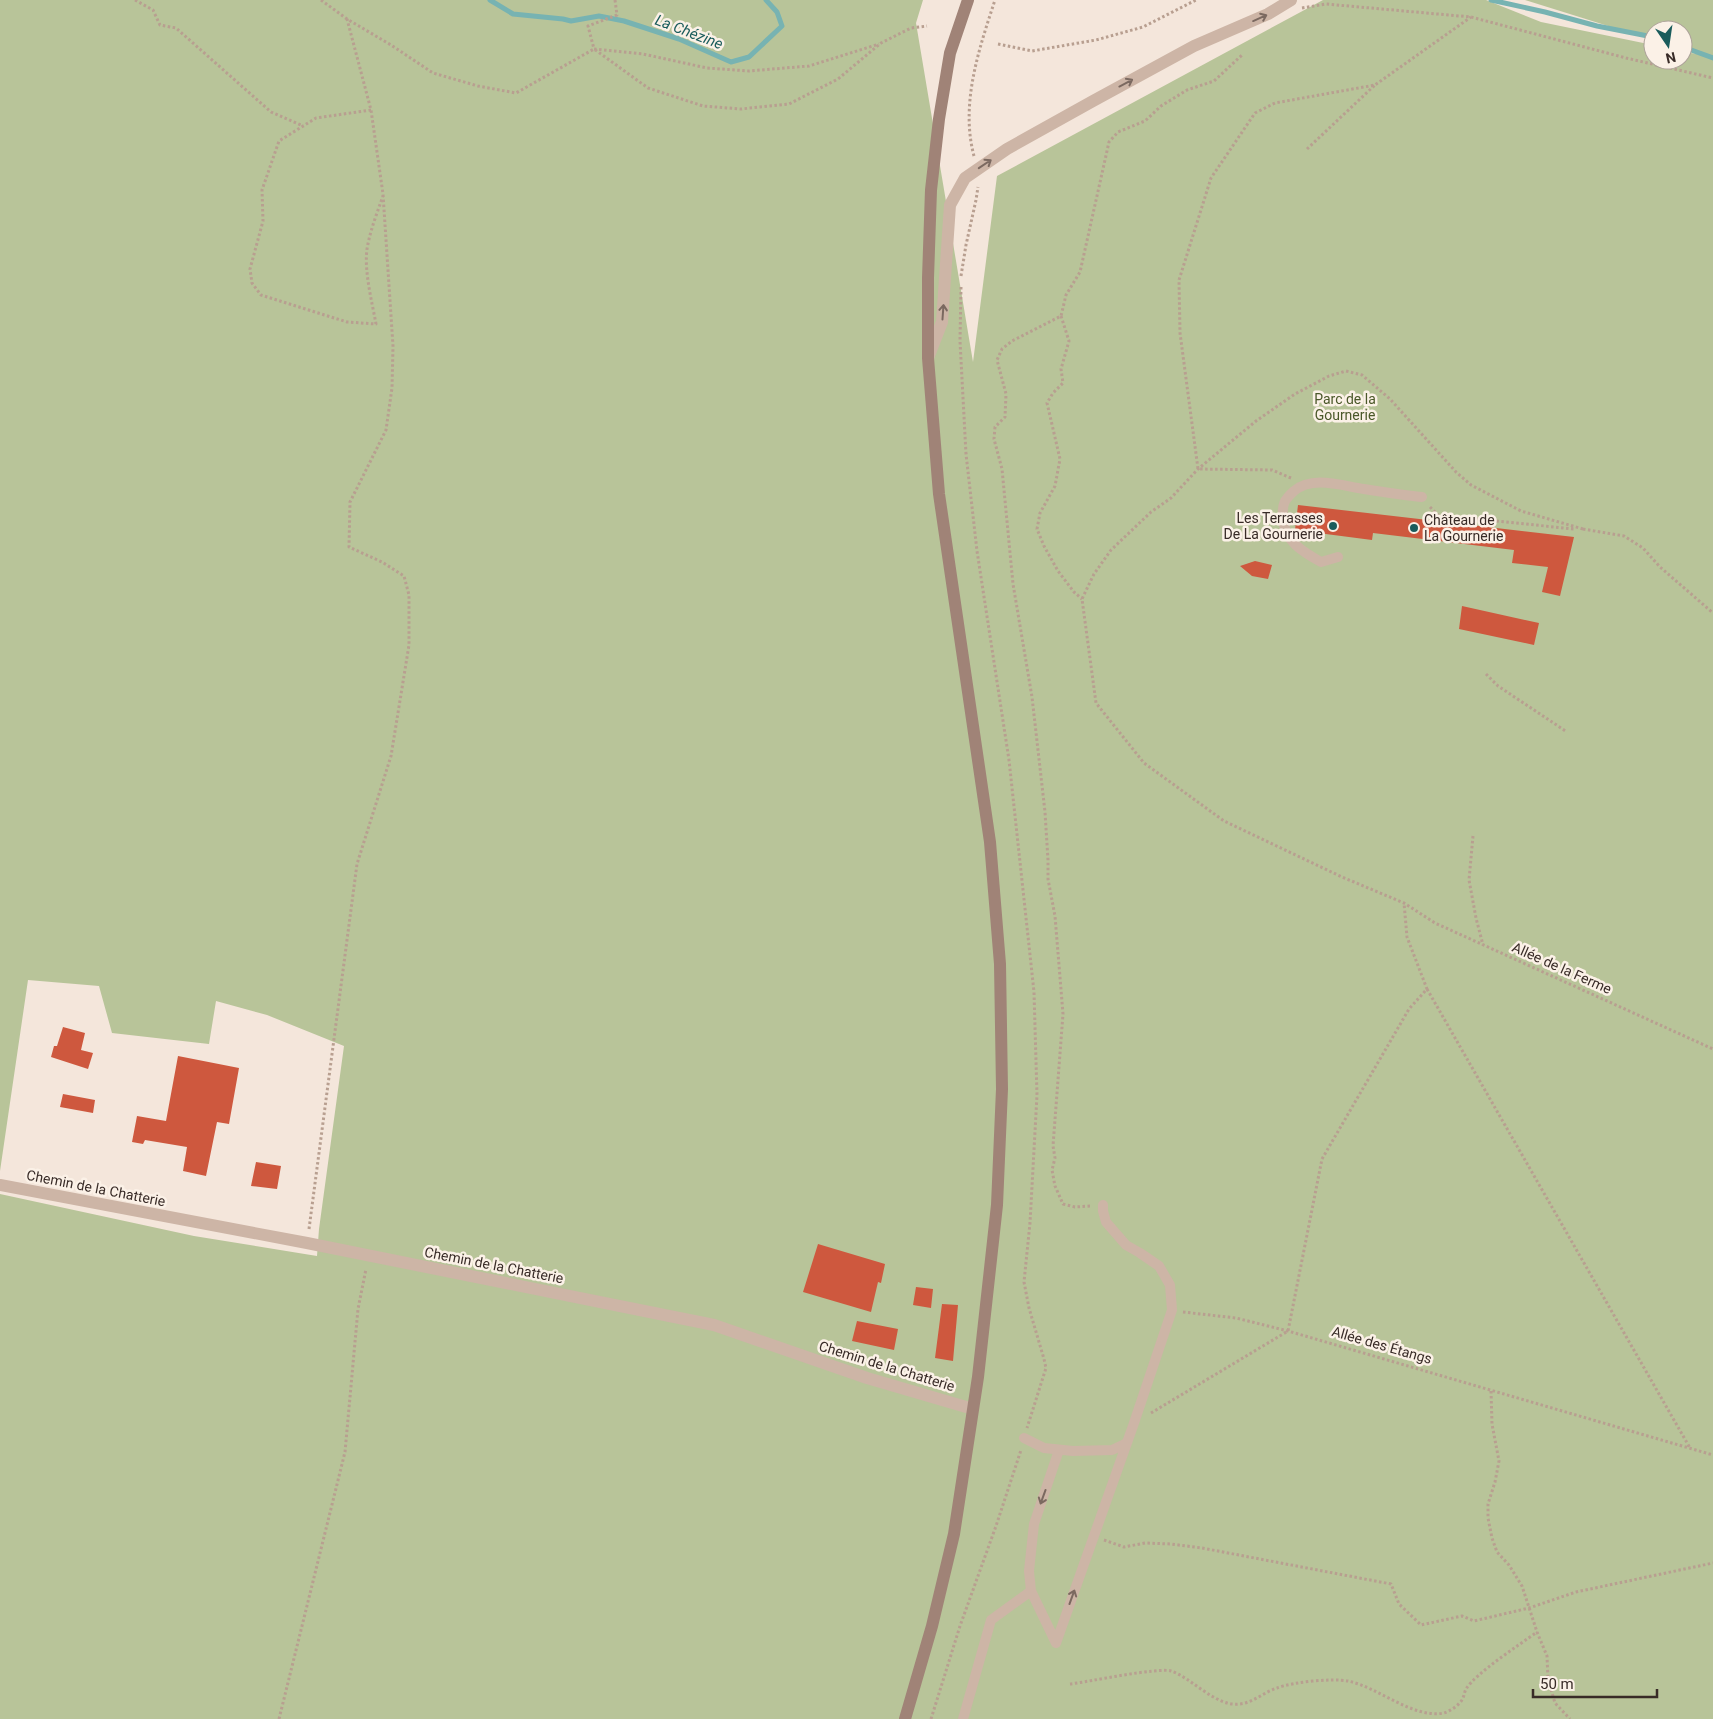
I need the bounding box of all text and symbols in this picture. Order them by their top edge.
water label: La Chézine [653,11,726,53]
one-way arrow [1252,12,1267,22]
north arrow [1643,20,1693,70]
text: N [1664,49,1678,67]
one-way arrow [1119,78,1134,88]
one-way arrow [978,158,992,168]
one-way arrow [938,304,947,320]
park label: Parc de la Gournerie [1314,391,1376,423]
place label: Les Terrasses De La Gournerie [1224,510,1323,542]
place label: Château de La Gournerie [1424,512,1503,544]
marker: Les Terrasses De La Gournerie [1327,520,1339,532]
marker: Château de La Gournerie [1408,522,1420,534]
street label: Allée de la Ferme [1510,939,1614,997]
street label: Chemin de la Chatterie [25,1167,167,1209]
street label: Chemin de la Chatterie [423,1244,565,1286]
street label: Allée des Étangs [1330,1322,1434,1367]
street label: Chemin de la Chatterie [817,1338,957,1394]
one-way arrow [1038,1488,1048,1504]
one-way arrow [1068,1590,1077,1606]
scale bar [1533,1666,1657,1698]
text: 50 m [1540,1675,1574,1693]

